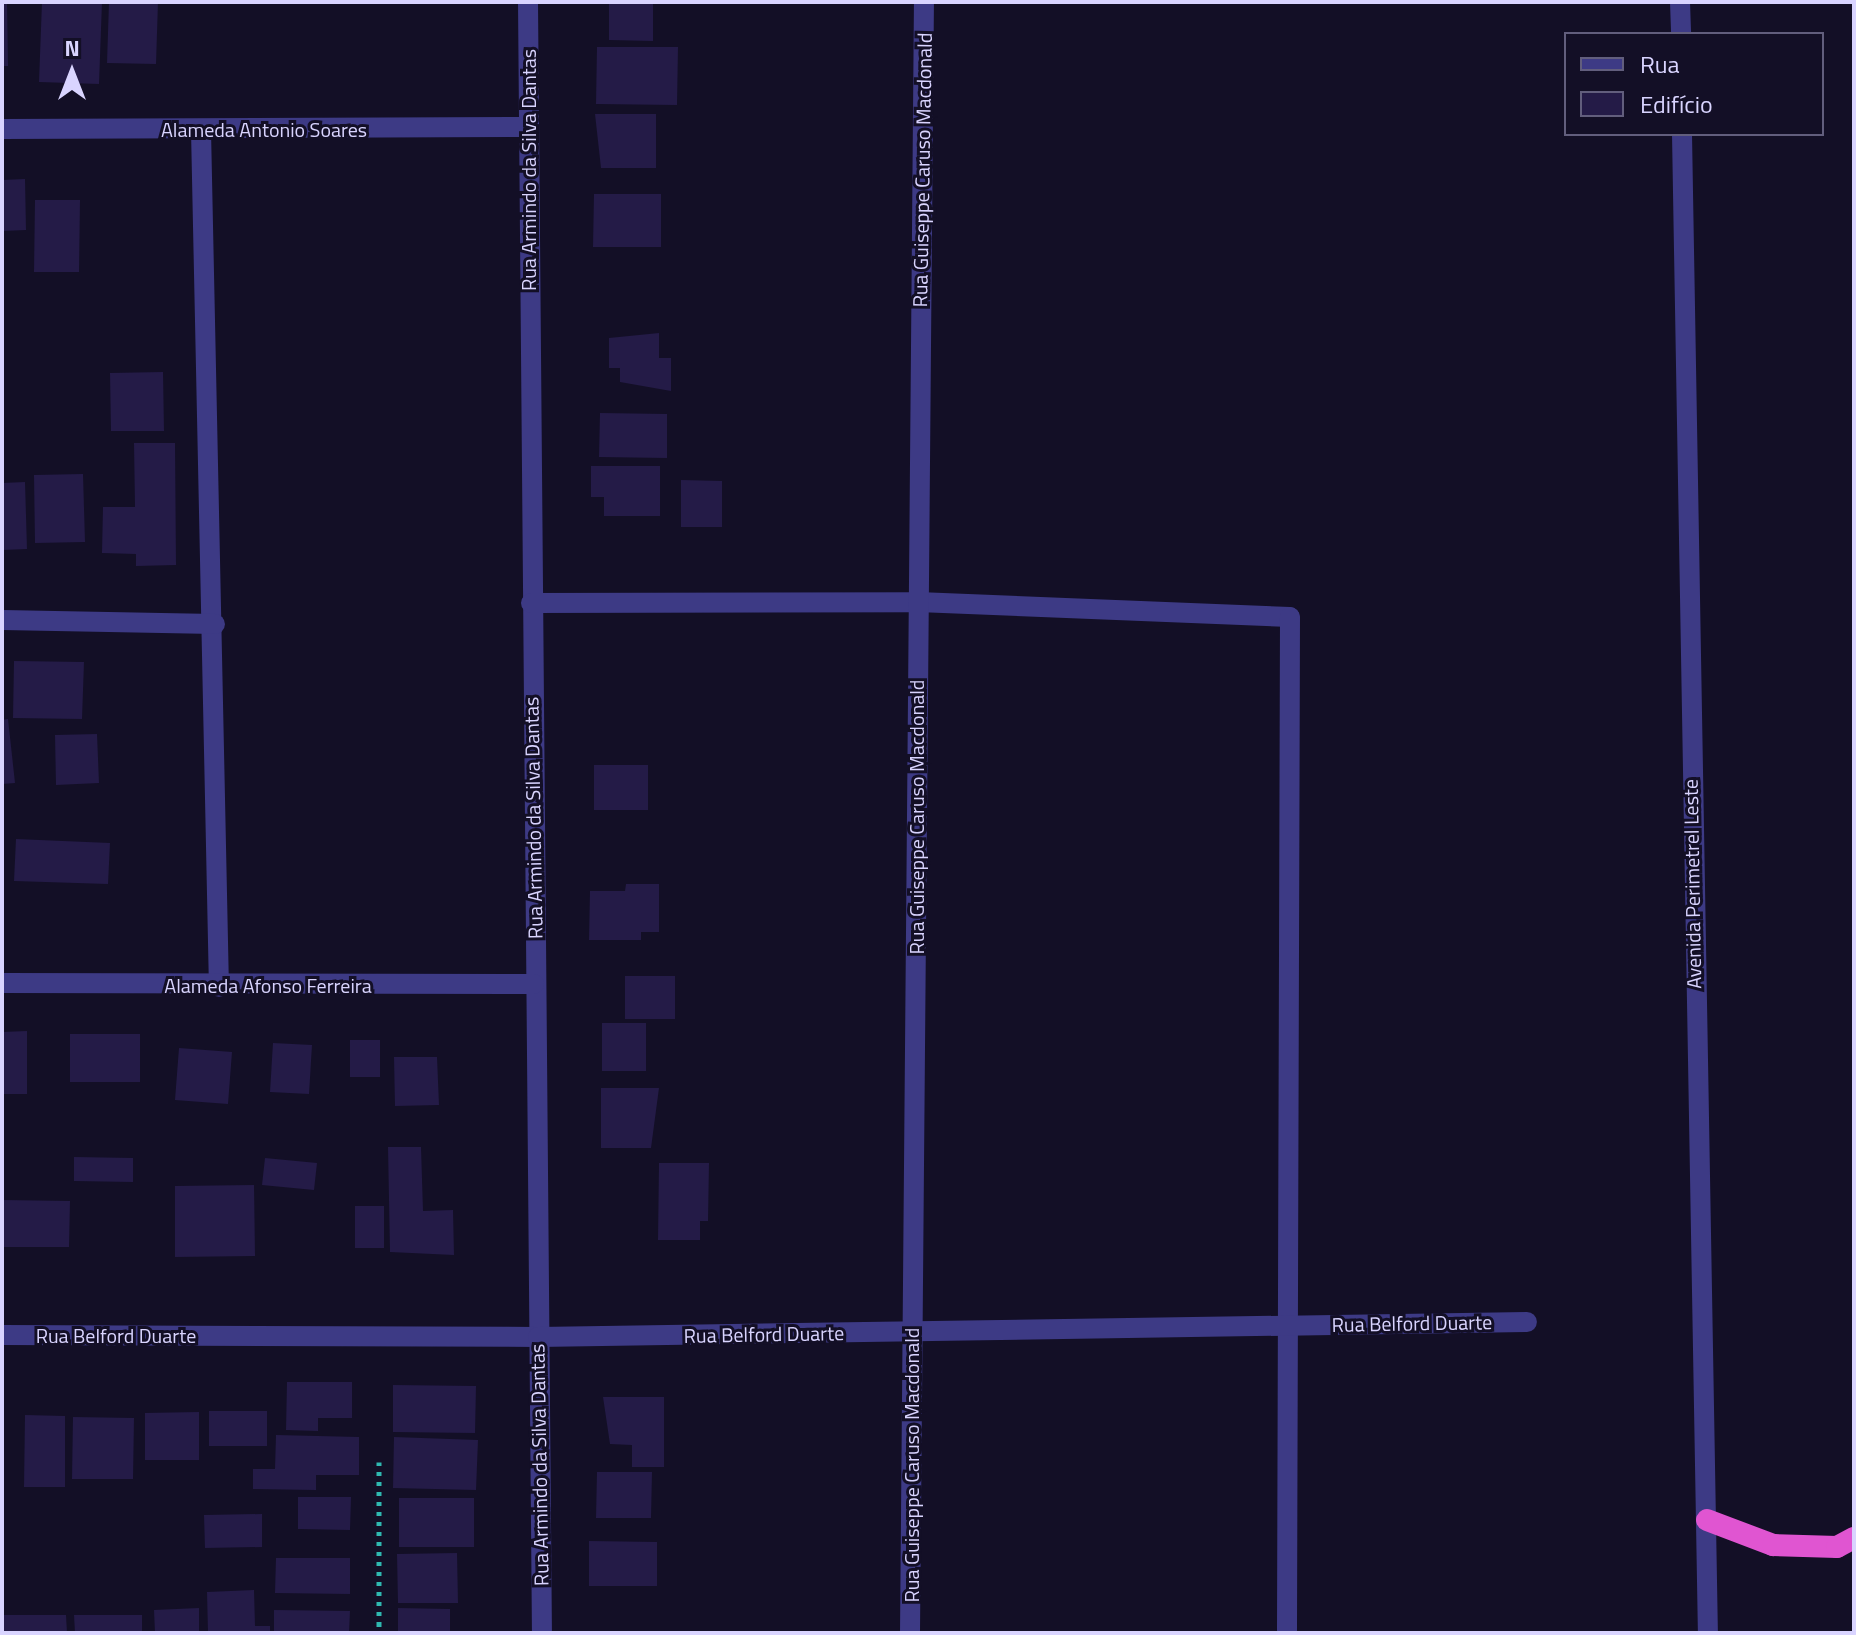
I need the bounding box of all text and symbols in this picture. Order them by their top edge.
text: N [64,31,80,65]
north arrow [32,32,112,112]
street label: Rua Guiseppe Caruso Macdonald [908,32,936,308]
legend [1564,32,1824,136]
text: Rua [1640,46,1679,82]
street label: Rua Armindo da Silva Dantas [516,49,540,291]
text: Edifício [1640,86,1713,122]
street label: Alameda Antonio Soares [161,117,367,141]
street label: Rua Guiseppe Caruso Macdonald [904,680,928,954]
street label: Rua Armindo da Silva Dantas [519,697,547,939]
street label: Avenida Perimetrel Leste [1678,779,1706,989]
street label: Alameda Afonso Ferreira [164,973,372,997]
street label: Rua Belford Duarte [1332,1310,1492,1336]
street label: Rua Belford Duarte [684,1321,844,1347]
street label: Rua Belford Duarte [36,1323,196,1347]
street label: Rua Guiseppe Caruso Macdonald [899,1328,923,1602]
street label: Rua Armindo da Silva Dantas [525,1344,553,1586]

